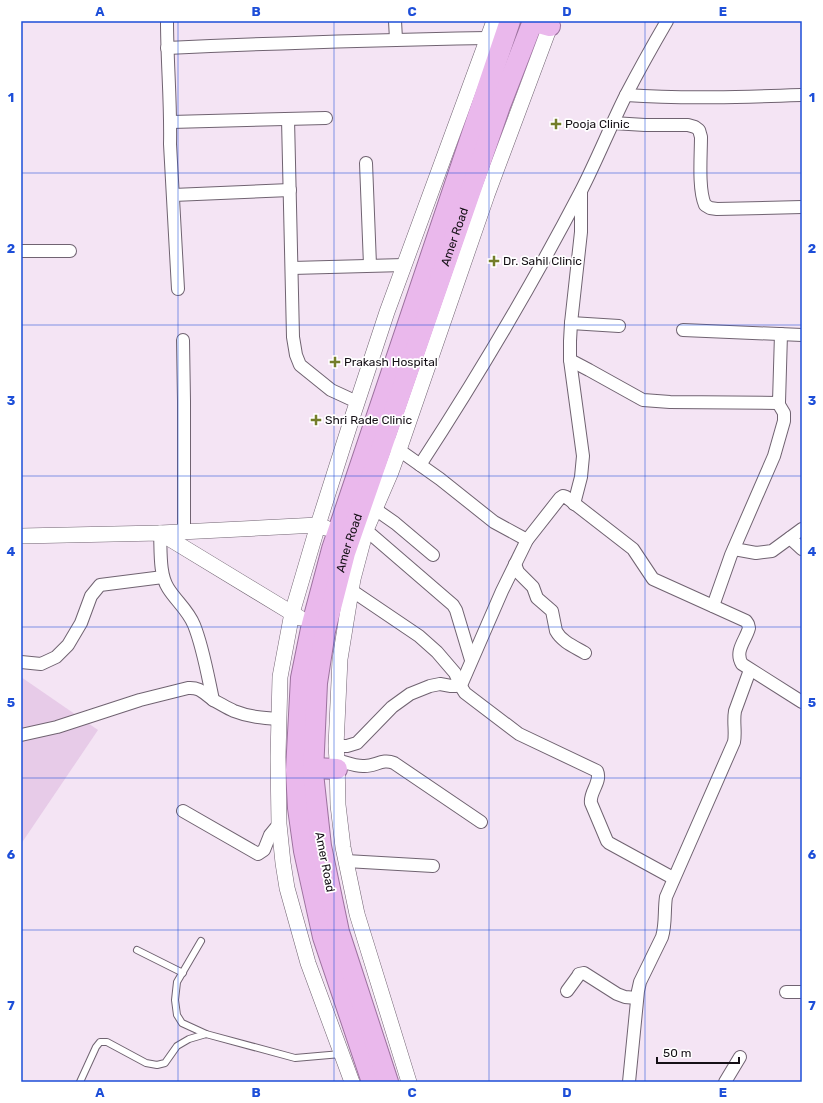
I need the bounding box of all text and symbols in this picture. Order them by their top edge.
text: A [95,4,105,19]
text: B [251,4,261,19]
text: C [407,4,417,19]
text: D [562,4,572,19]
text: E [719,4,727,19]
text: 1 [8,90,14,105]
text: 1 [809,90,815,105]
place label: Pooja Clinic [565,117,630,131]
marker: Pooja Clinic [550,118,562,130]
street label: Amer Road [438,206,471,268]
text: 2 [7,241,15,256]
text: 2 [808,241,816,256]
place label: Dr. Sahil Clinic [503,254,582,268]
marker: Dr. Sahil Clinic [488,255,500,267]
place label: Prakash Hospital [344,355,438,369]
marker: Prakash Hospital [329,356,341,368]
text: 3 [7,393,16,408]
text: 3 [808,393,817,408]
place label: Shri Rade Clinic [325,413,412,427]
marker: Shri Rade Clinic [310,414,322,426]
street label: Amer Road [333,512,365,574]
text: 4 [7,544,16,559]
text: 4 [808,544,817,559]
text: 5 [7,695,15,710]
text: 5 [808,695,816,710]
street label: Amer Road [312,831,338,893]
text: 6 [7,847,16,862]
text: 6 [808,847,817,862]
text: 7 [7,998,15,1013]
text: 7 [808,998,816,1013]
scale bar [657,1039,739,1065]
text: 50 m [663,1046,691,1060]
text: A [95,1085,105,1100]
text: B [251,1085,261,1100]
text: C [407,1085,417,1100]
text: D [562,1085,572,1100]
text: E [719,1085,727,1100]

